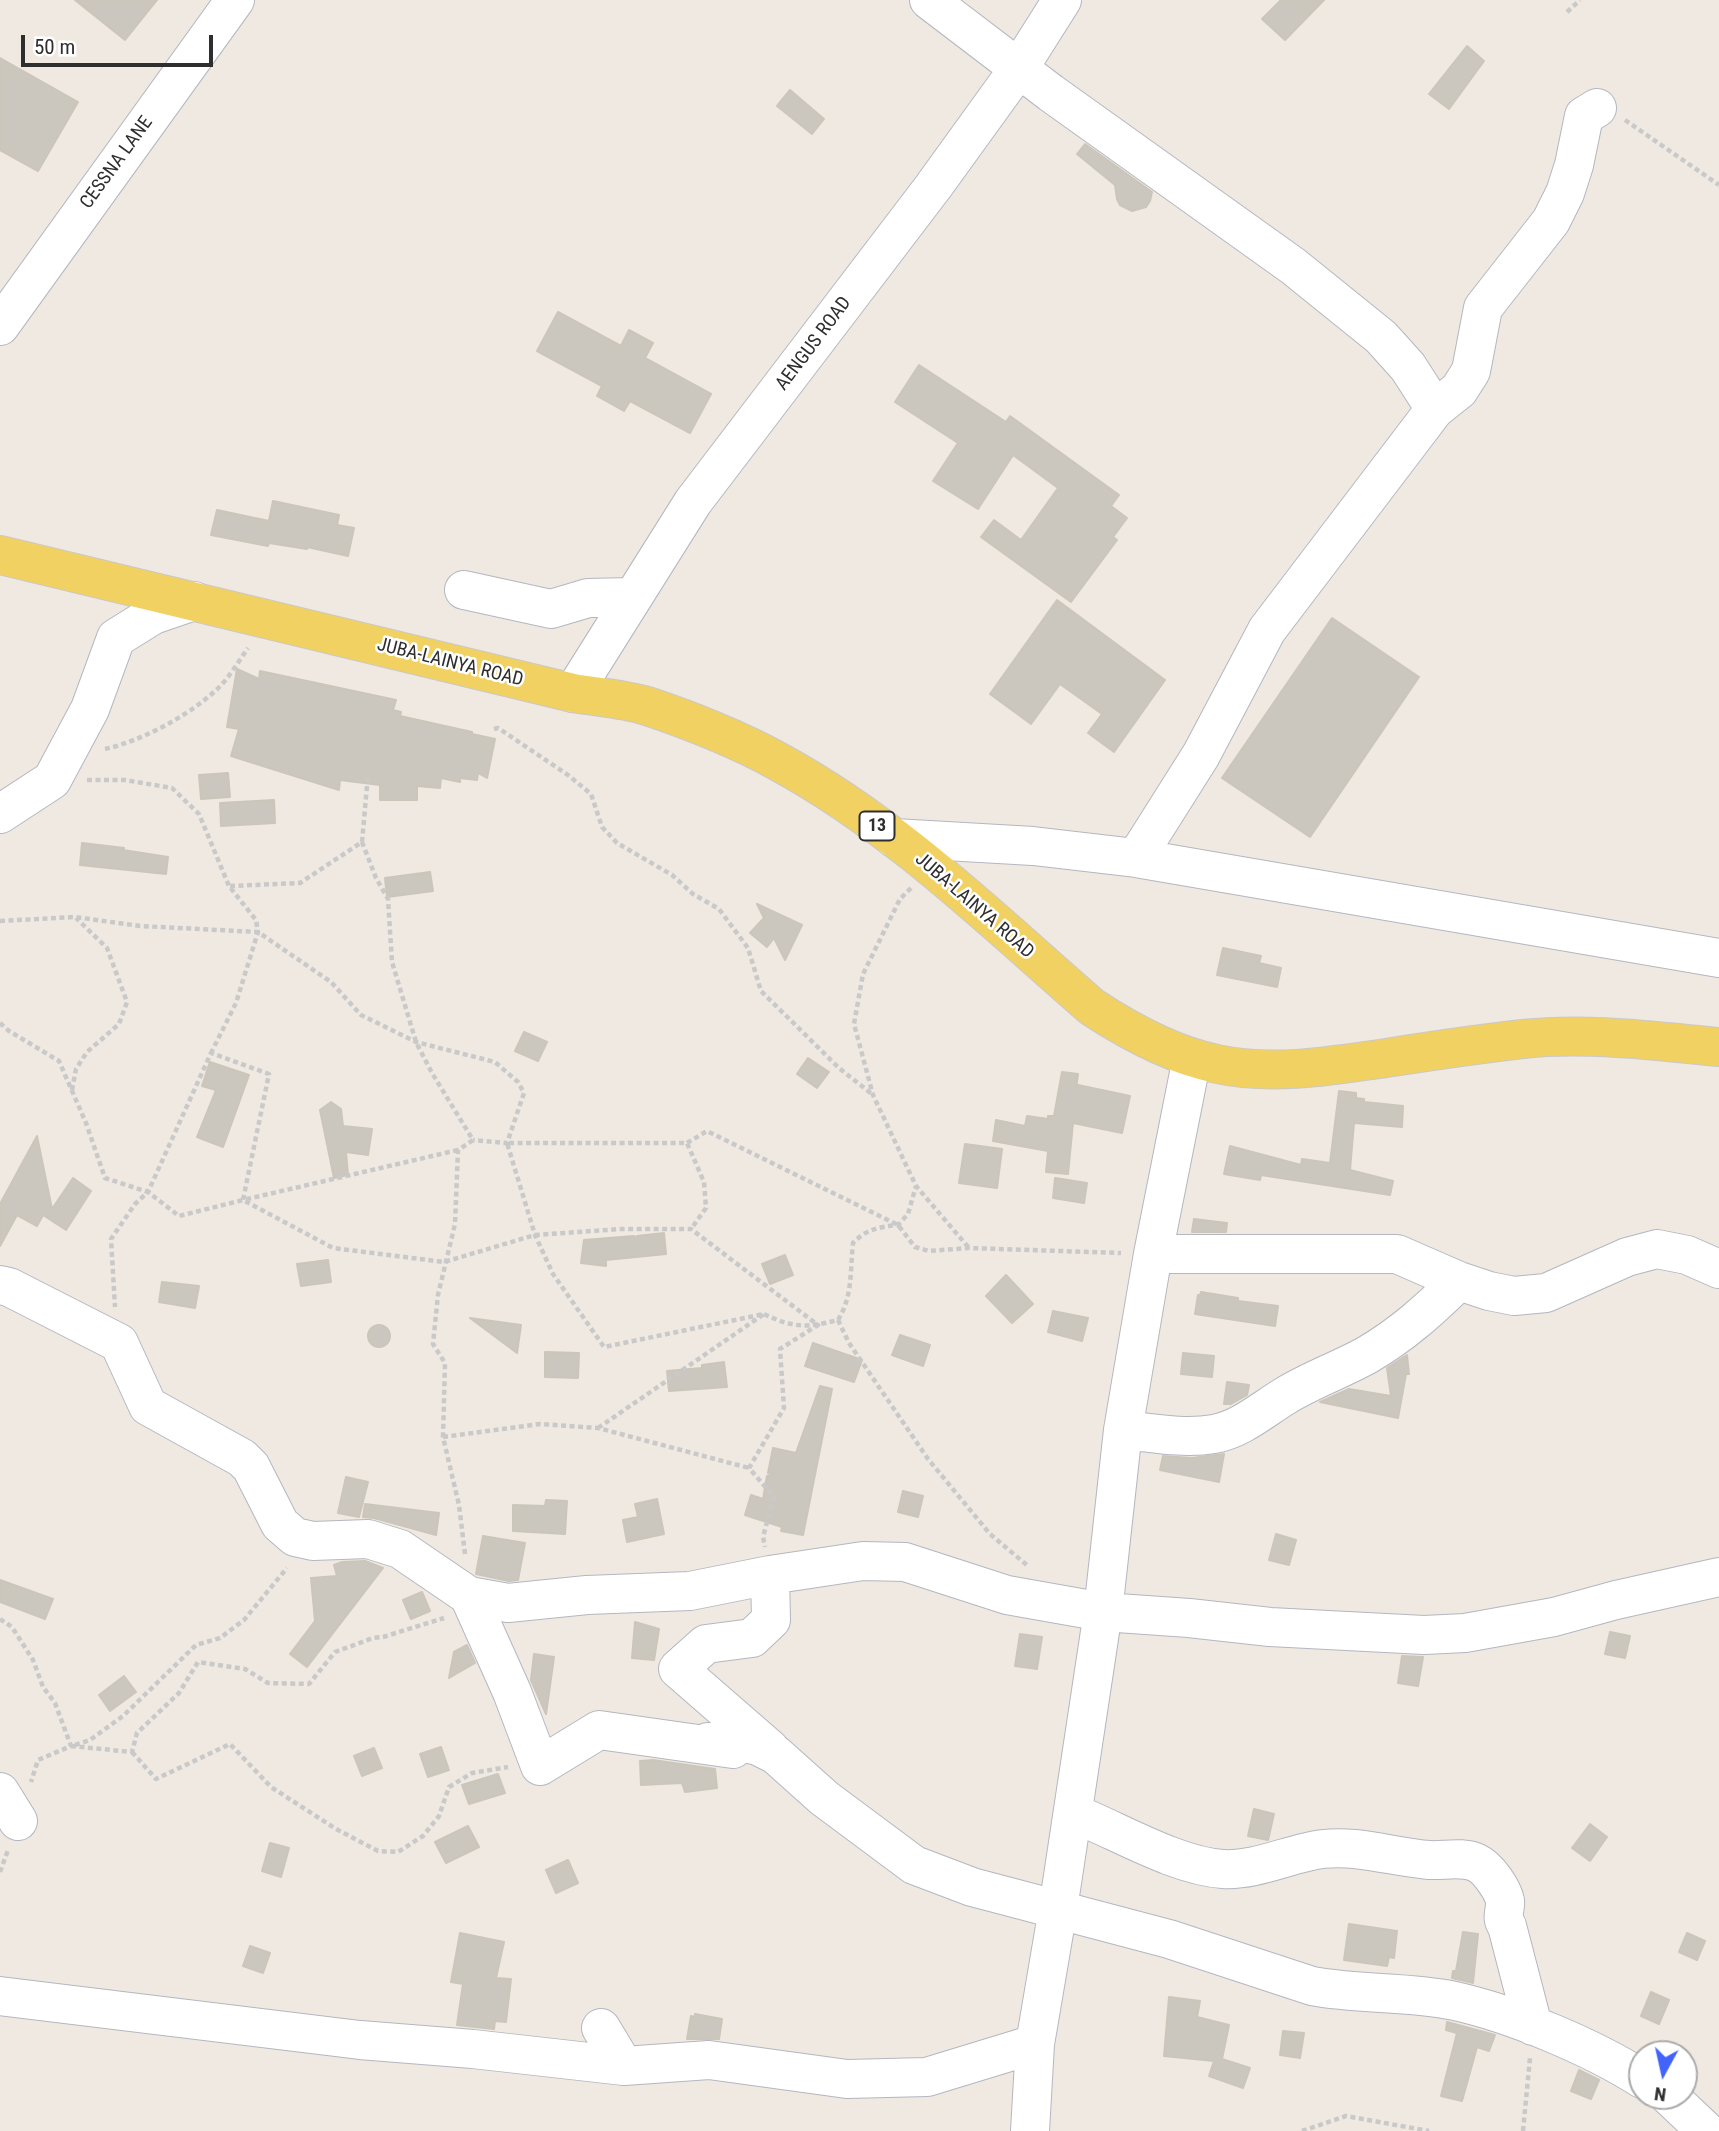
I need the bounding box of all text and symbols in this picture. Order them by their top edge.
scale bar [24,21,217,65]
text: 50 m [34,35,75,59]
street label: CESSNA LANE [76,112,158,214]
street label: AENGUS ROAD [771,293,857,395]
street label: JUBA-LAINYA ROAD [375,634,525,692]
road number: 13 [860,812,894,840]
street label: JUBA-LAINYA ROAD [910,848,1038,964]
north arrow [1628,2040,1698,2110]
text: N [1653,2082,1668,2107]

